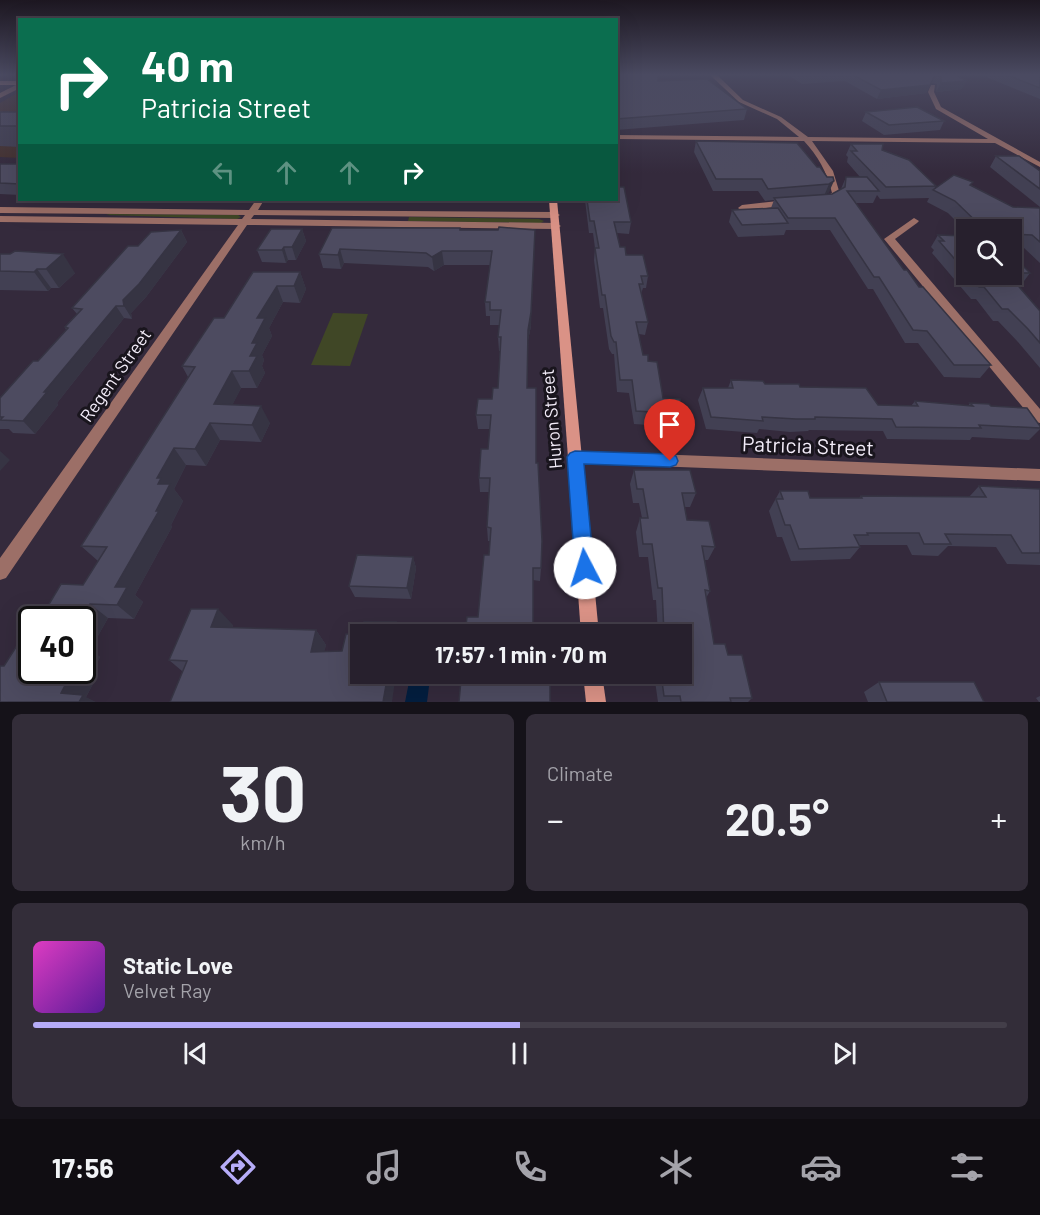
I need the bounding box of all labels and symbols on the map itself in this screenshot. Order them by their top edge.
street label: Regent Street [75,324,155,426]
street label: Huron Street [536,368,566,470]
pin [644,399,695,461]
street label: Patricia Street [742,430,874,460]
position arrow [553,536,617,600]
speed limit sign: 40 [18,606,96,684]

